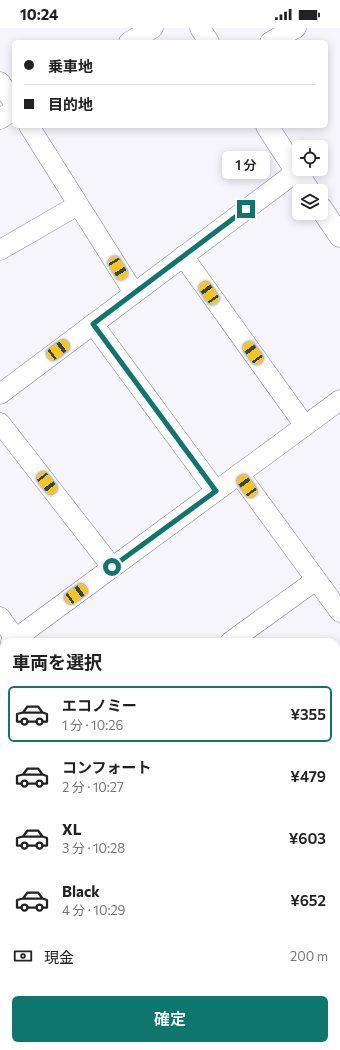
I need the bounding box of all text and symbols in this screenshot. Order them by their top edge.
text: 10:24 [20,5,58,23]
text: 乗車地 [48,57,93,75]
text: 目的地 [48,95,93,113]
map controls [292,140,328,220]
button: locate [292,140,328,176]
callout: 1 分 [222,151,270,179]
text: 1 分 [235,157,257,173]
button: layers [292,184,328,220]
route end [237,200,255,218]
car [107,255,129,281]
car [197,280,221,306]
car [45,338,71,362]
car [241,340,265,366]
car [35,470,59,496]
car [235,473,259,499]
route start [103,558,121,576]
car [63,582,89,606]
text: 車両を選択 [12,651,102,673]
icon: car [14,696,50,732]
text: エコノミー [62,696,137,714]
text: ¥355 [290,705,326,723]
text: 1 分 · 10:26 [62,717,123,733]
icon: car [14,758,50,794]
text: コンフォート [62,758,152,776]
text: ¥479 [290,767,326,785]
text: 2 分 · 10:27 [62,779,124,795]
icon: car [14,820,50,856]
text: XL [62,820,81,838]
text: ¥603 [289,829,326,847]
text: 3 分 · 10:28 [62,840,125,856]
icon: car [14,882,50,918]
text: Black [62,882,100,900]
text: ¥652 [290,891,326,909]
text: 4 分 · 10:29 [62,902,126,918]
icon: cash [12,945,34,967]
text: 現金 [44,948,74,966]
text: 200 m [290,948,328,964]
button: 確定 [12,996,328,1042]

